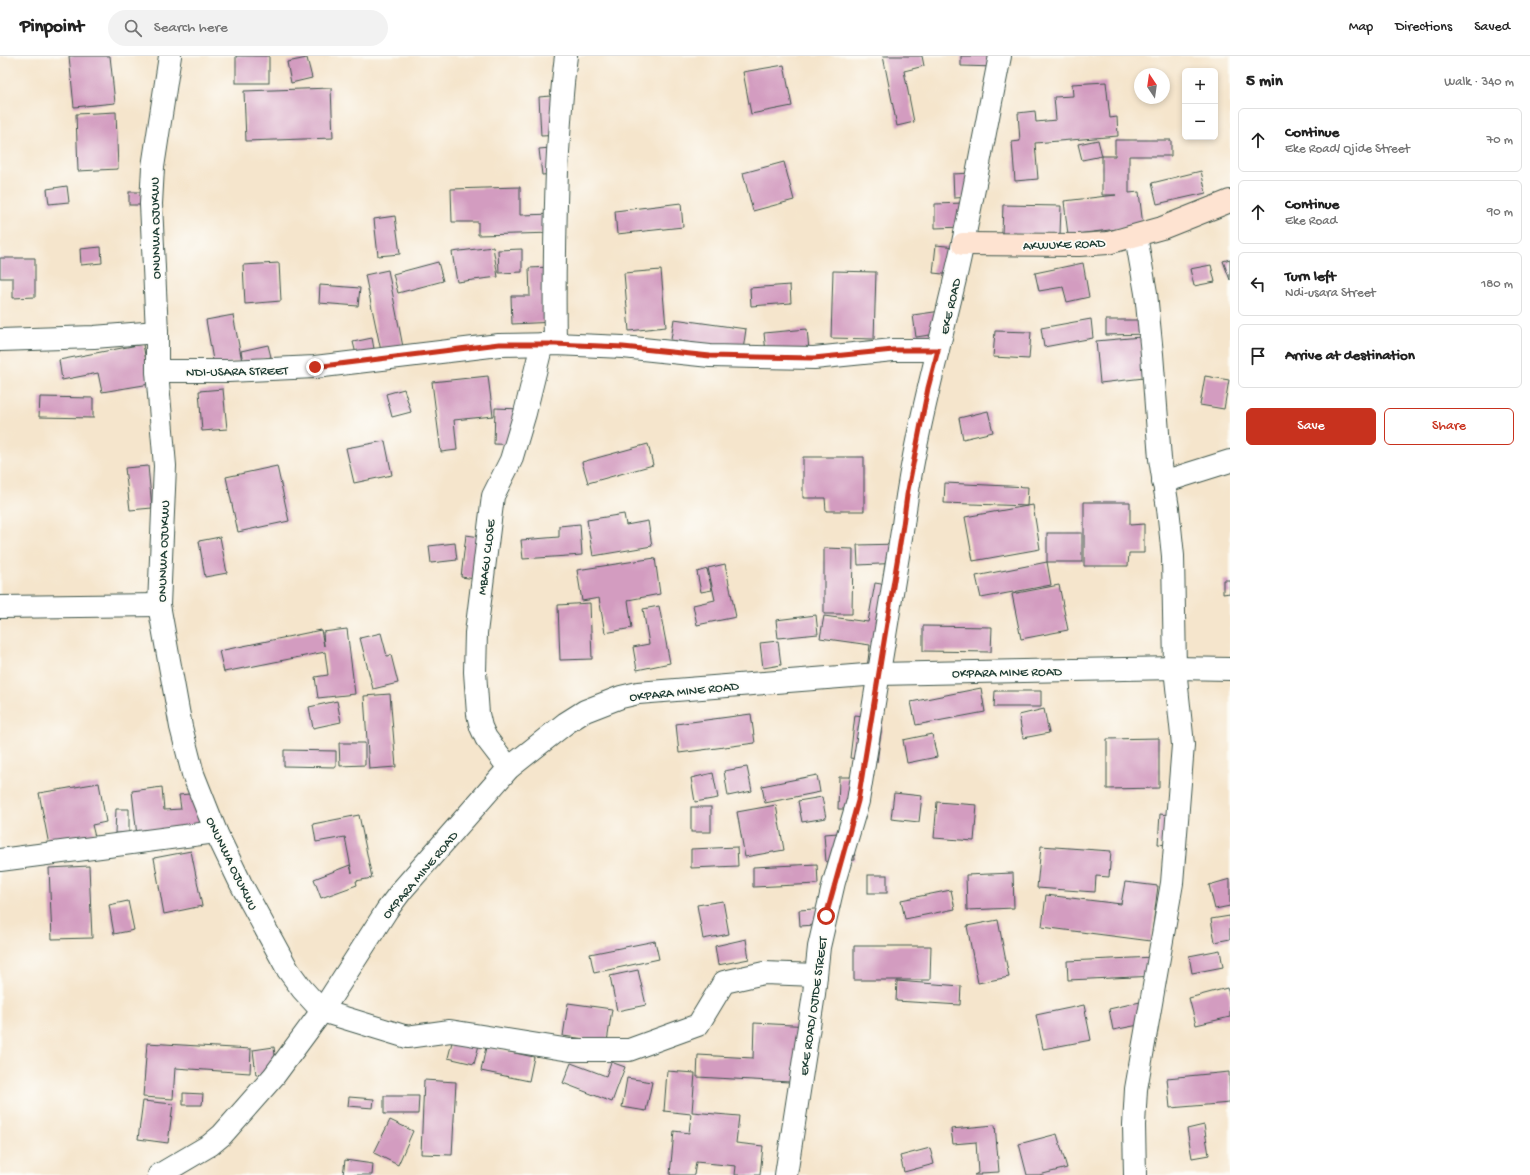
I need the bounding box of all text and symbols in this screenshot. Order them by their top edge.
search box [108,10,388,46]
text: Pinpoint [20,16,84,39]
icon: search [122,17,144,39]
text: Search here [154,19,228,37]
text: Map [1349,19,1373,36]
text: Directions [1395,19,1452,36]
text: Saved [1474,19,1510,36]
north arrow [1134,68,1170,104]
map controls [1182,68,1218,140]
button: + [1182,68,1218,104]
text: 5 min [1246,72,1283,92]
text: Walk · 340 m [1444,75,1514,90]
button: − [1182,104,1218,140]
text: Continue [1285,124,1339,142]
icon: ahead [1247,129,1269,151]
text: 70 m [1487,133,1513,148]
text: Eke Road/ Ojide Street [1285,142,1410,157]
street label: ONUNWA OJUKWU [148,176,165,279]
text: Continue [1285,196,1339,214]
icon: ahead [1247,201,1269,223]
text: 90 m [1487,205,1513,220]
text: Eke Road [1285,214,1337,229]
street label: AKWUKE ROAD [1023,237,1106,254]
text: Turn left [1285,268,1336,286]
icon: left [1247,273,1269,295]
street label: EKE ROAD [938,276,965,336]
text: 180 m [1481,277,1513,292]
text: Ndi-usara Street [1285,286,1376,301]
icon: arrive [1247,345,1269,367]
text: Arrive at destination [1285,347,1415,365]
route end [306,358,324,376]
street label: NDI-USARA STREET [186,364,289,381]
button: Save [1246,408,1376,445]
button: Share [1384,408,1514,445]
street label: ONUNWA OJUKWU [155,499,174,602]
street label: MBAGU CLOSE [475,518,500,596]
street label: OKPARA MINE ROAD [952,665,1063,682]
street label: OKPARA MINE ROAD [629,679,740,706]
street label: ONUNWA OJUKWU [202,815,260,914]
street label: OKPARA MINE ROAD [380,828,462,923]
route start [817,907,835,925]
street label: EKE ROAD/ OJIDE STREET [797,935,832,1077]

